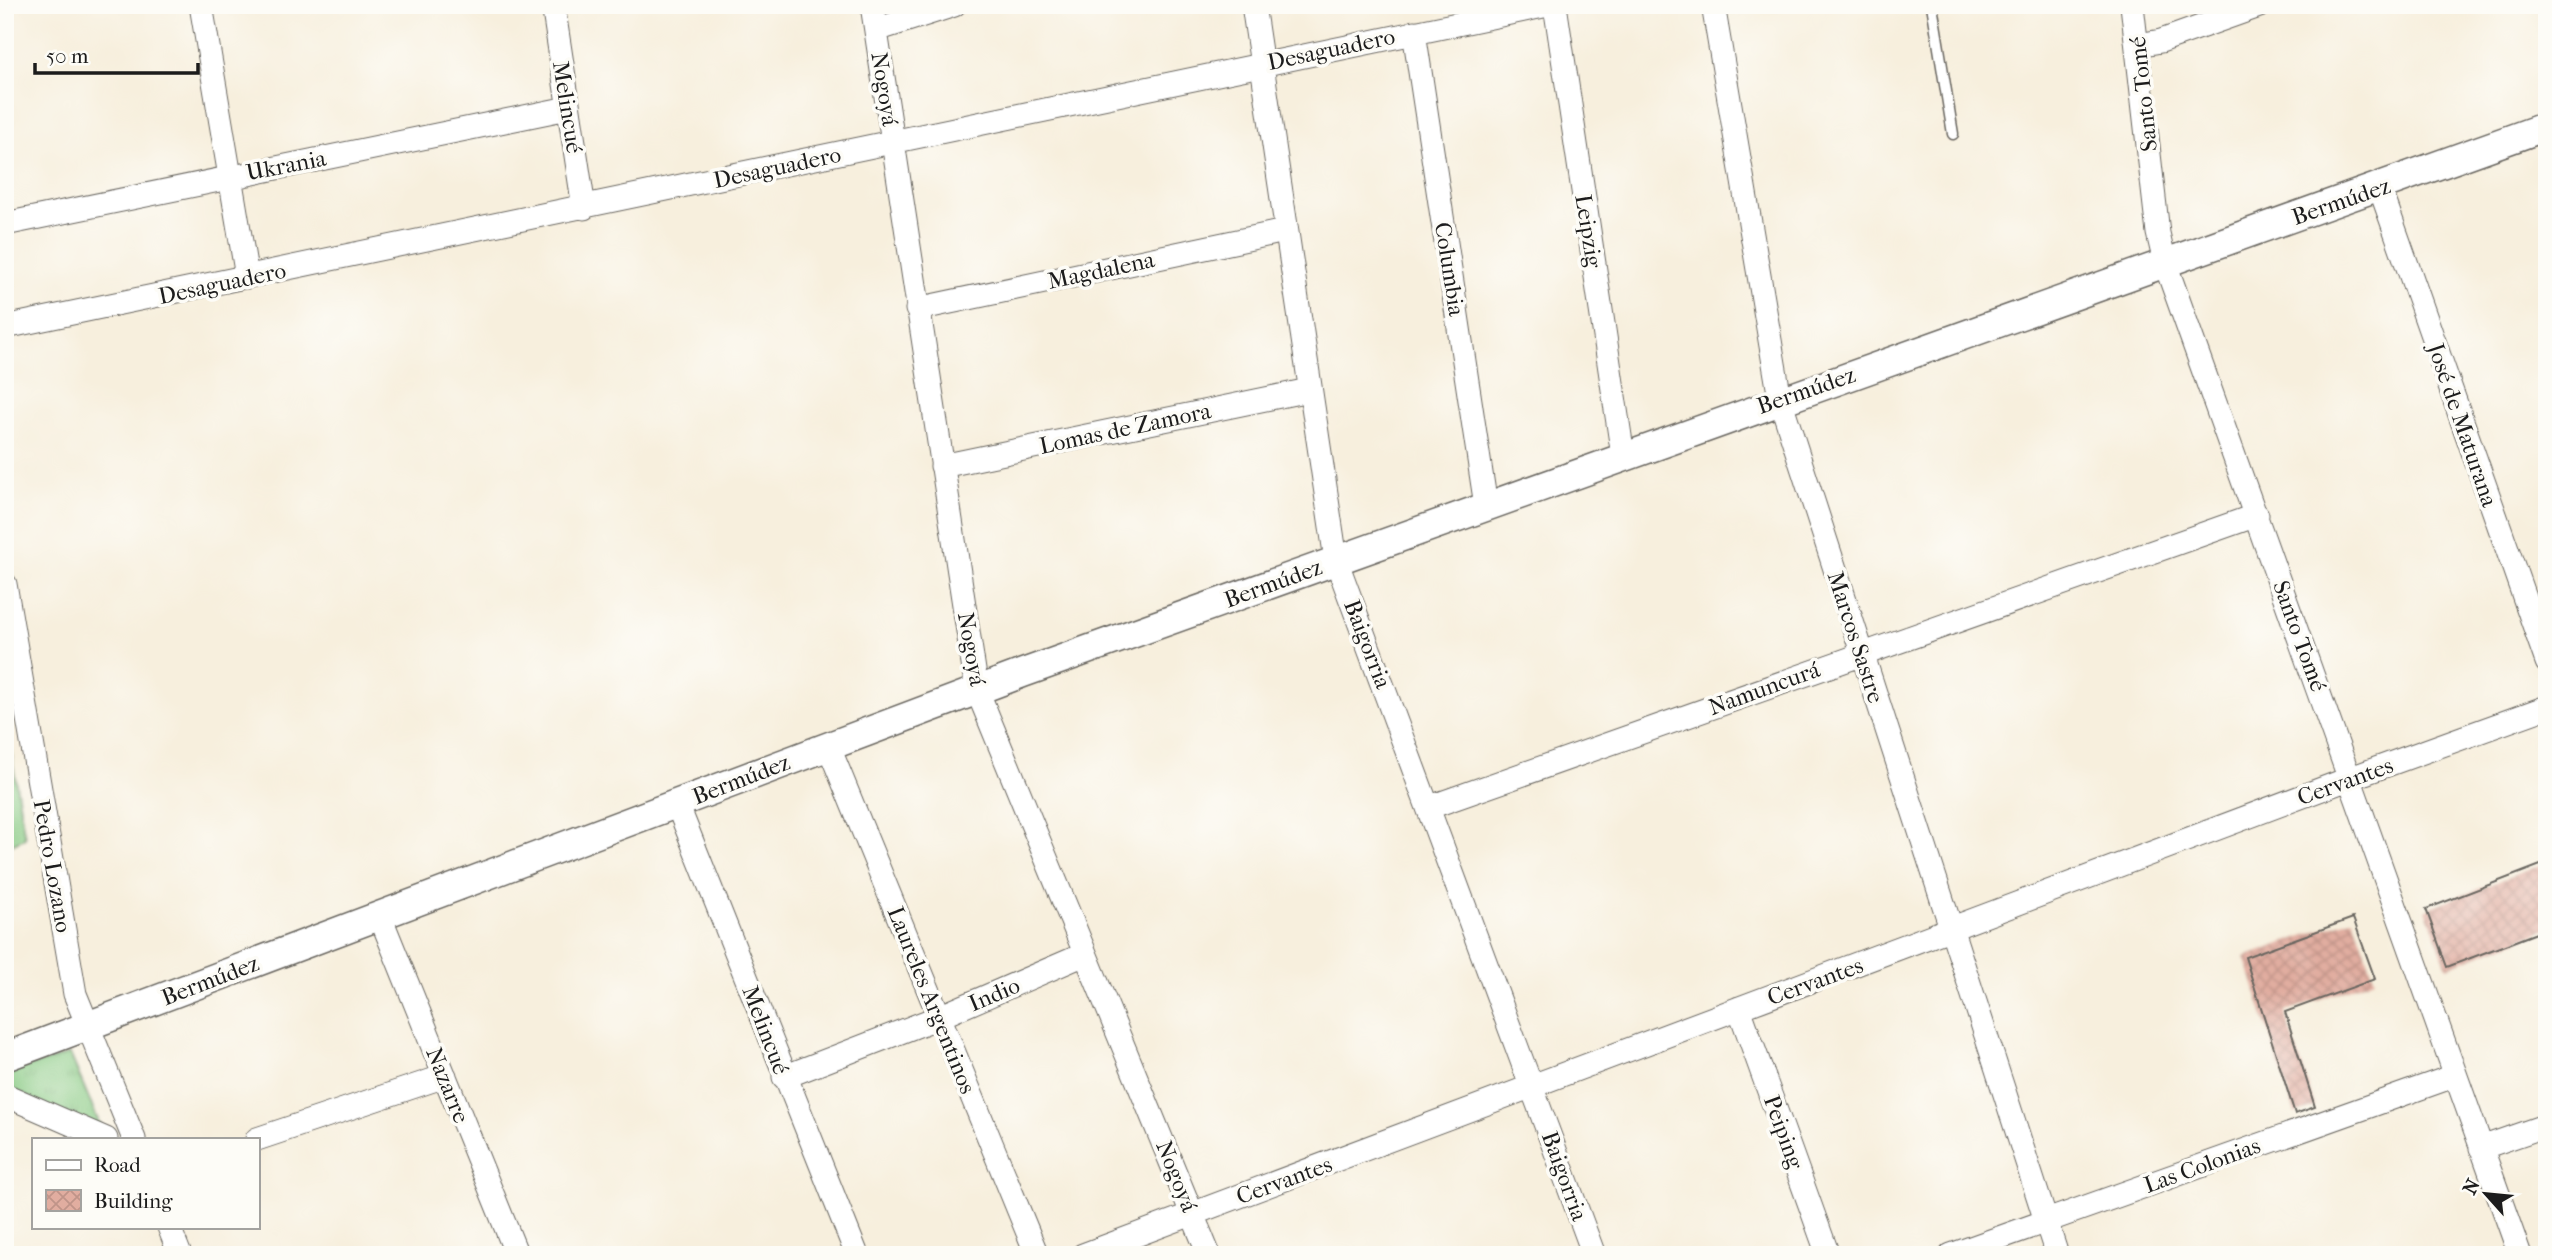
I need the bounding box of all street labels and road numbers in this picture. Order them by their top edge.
street label: Desaguadero [1265,23,1397,76]
street label: Santo Tomé [2124,35,2163,153]
street label: Nogoyá [865,50,904,128]
street label: Melincué [547,59,588,155]
street label: Desaguadero [711,141,843,194]
street label: Ukrania [244,144,329,186]
street label: Bermúdez [2289,172,2394,231]
street label: Leipzig [1569,193,1608,270]
street label: Columbia [1429,220,1470,318]
street label: Magdalena [1045,246,1157,295]
street label: Desaguadero [156,257,288,310]
street label: José de Maturana [2421,338,2503,511]
street label: Bermúdez [1754,361,1859,420]
street label: Lomas de Zamora [1037,397,1214,460]
street label: Bermúdez [1221,553,1326,614]
street label: Marcos Sastre [1822,568,1890,706]
street label: Santo Tomé [2267,577,2332,695]
street label: Baigorria [1338,596,1397,693]
street label: Nogoyá [952,610,991,688]
street label: Namuncurá [1705,656,1824,721]
street label: Bermúdez [689,749,794,810]
street label: Cervantes [2294,752,2397,811]
street label: Pedro Lozano [28,797,78,935]
street label: Laureles Argentinos [882,903,981,1098]
street label: Bermúdez [158,950,263,1011]
street label: Cervantes [1764,952,1867,1011]
street label: Indio [965,972,1024,1017]
street label: Melincué [736,982,795,1078]
street label: Nazarre [420,1043,475,1127]
street label: Peiping [1758,1092,1810,1173]
street label: Baigorria [1536,1128,1593,1225]
street label: Las Colonias [2140,1132,2264,1199]
street label: Nogoyá [1150,1137,1203,1216]
street label: Cervantes [1233,1151,1336,1210]

